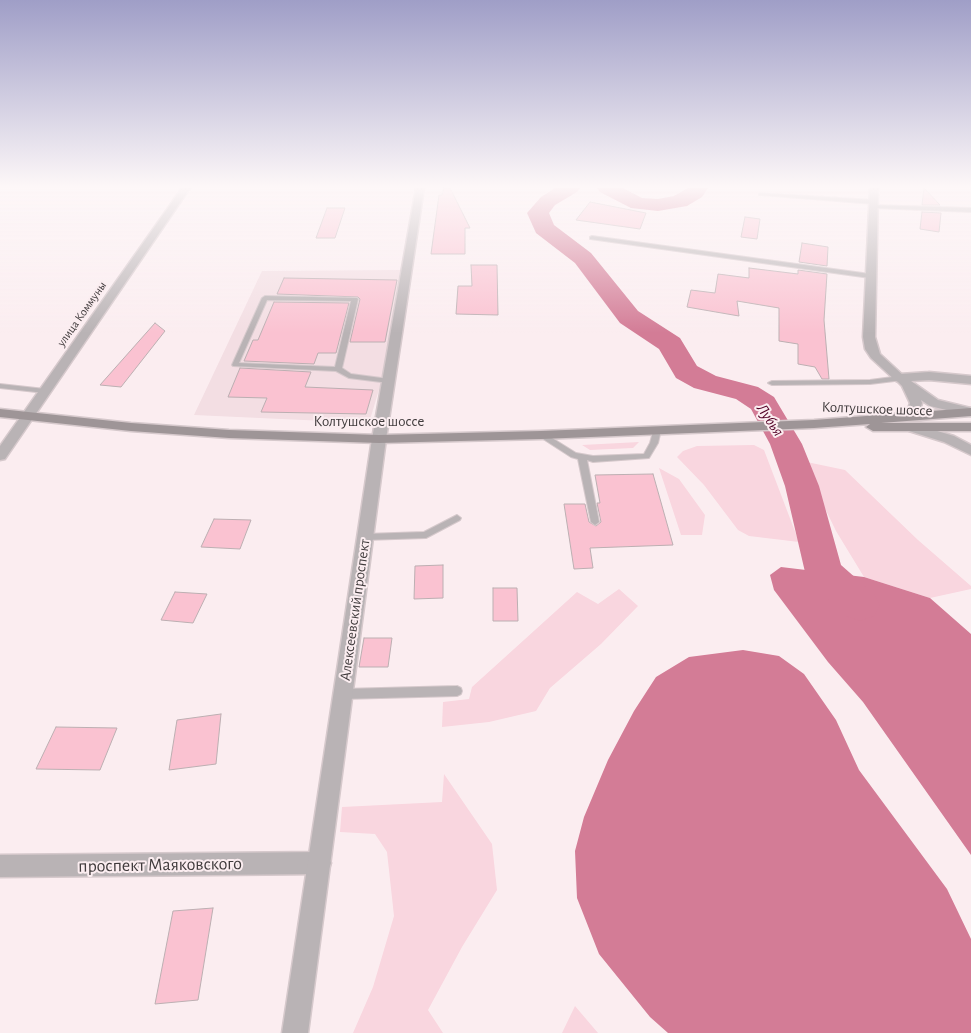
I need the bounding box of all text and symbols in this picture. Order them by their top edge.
street label: улица Коммуны [54,279,110,349]
street label: Колтушское шоссе [821,398,933,420]
water label: Лубья [752,400,788,440]
street label: Колтушское шоссе [314,412,424,430]
street label: Алексеевский проспект [336,538,374,682]
street label: проспект Маяковского [78,853,242,877]

